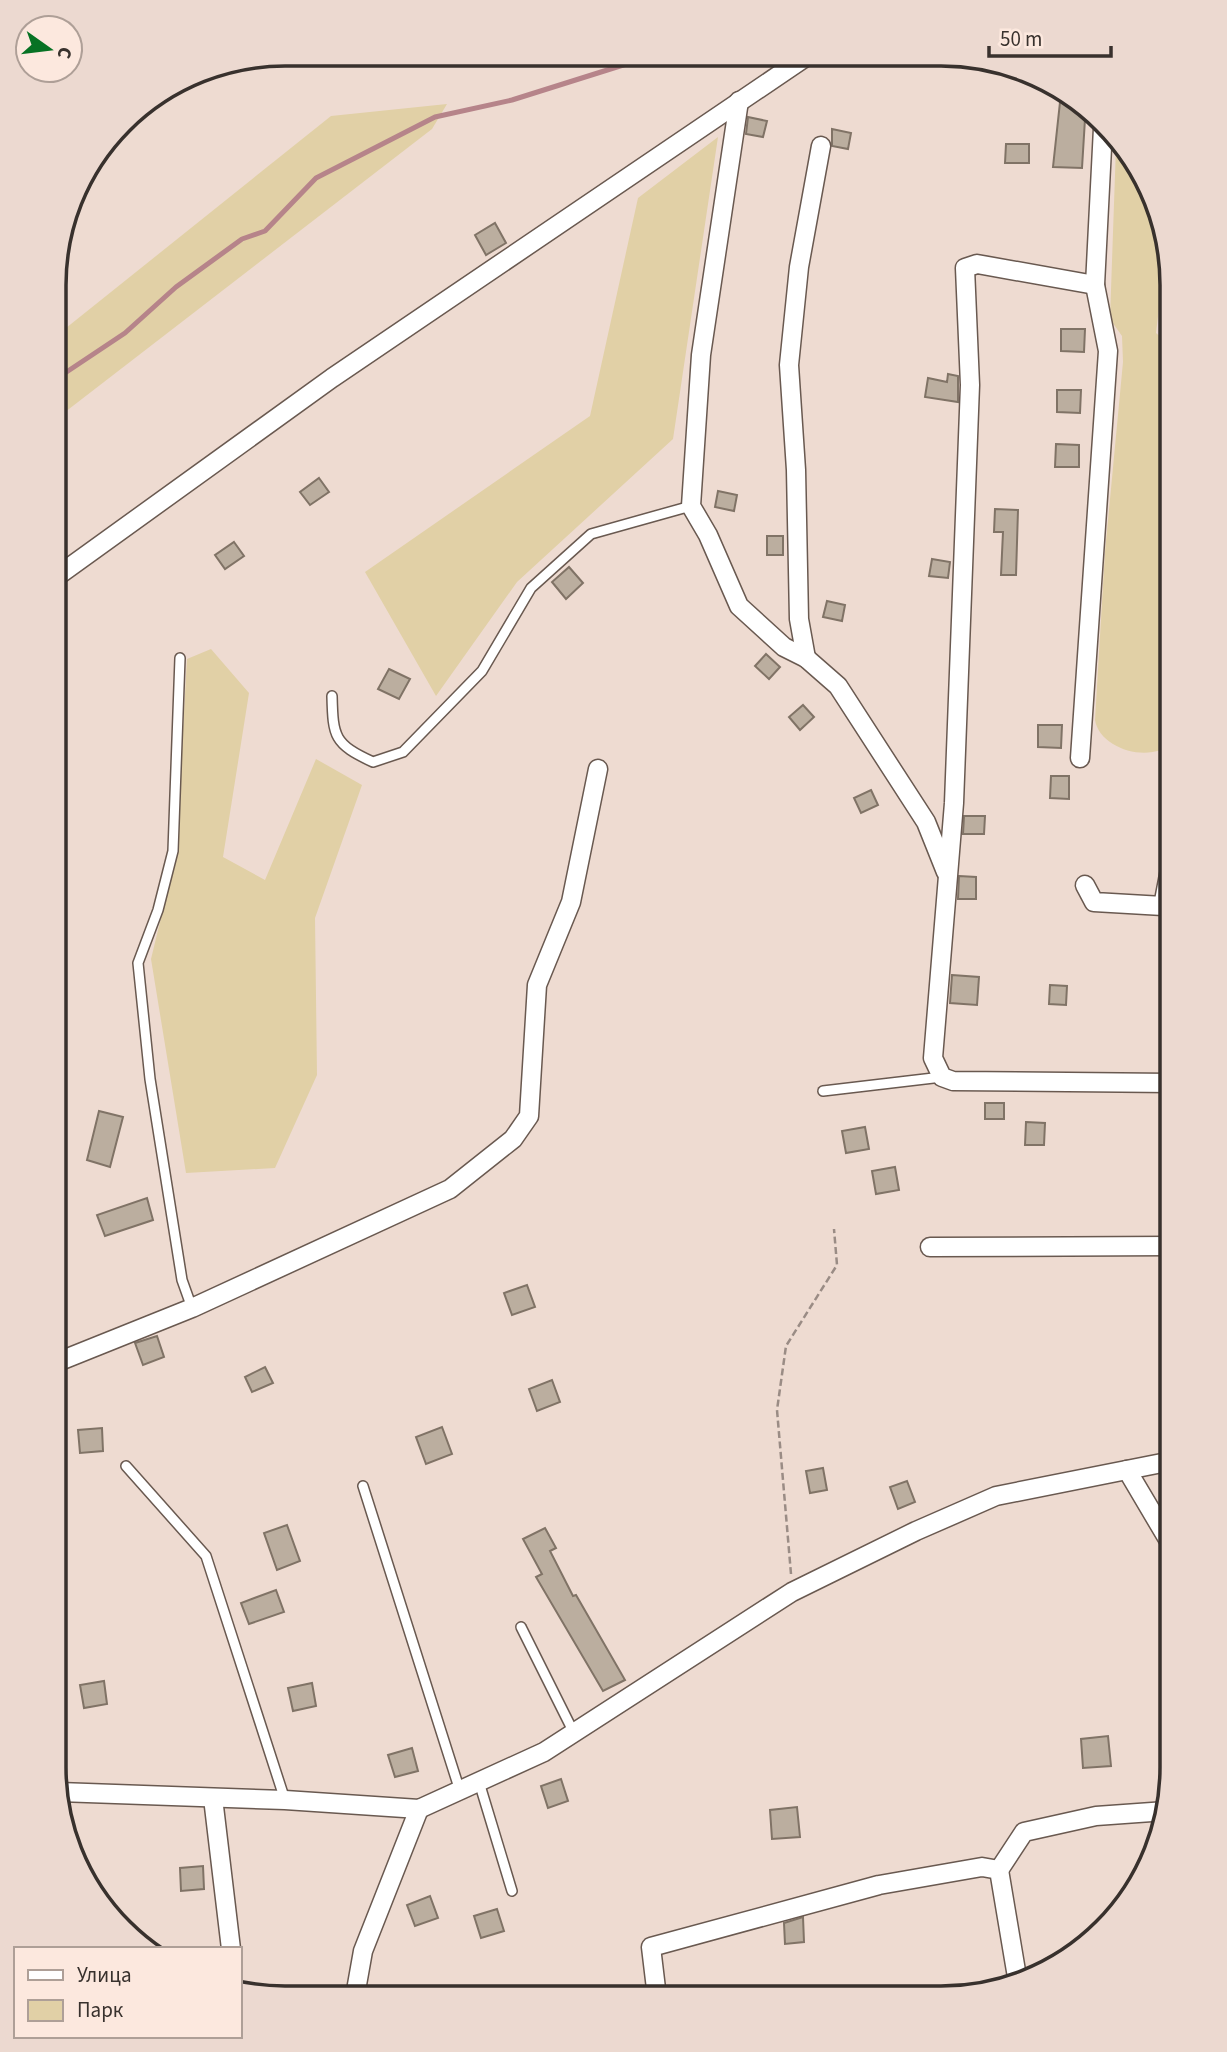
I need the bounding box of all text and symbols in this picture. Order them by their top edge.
north arrow [14,14,84,84]
scale bar [989,14,1112,58]
text: 50 m [1000,24,1042,54]
text: С [50,44,78,61]
legend [14,1947,242,2038]
text: Улица [77,1960,132,1990]
text: Парк [77,1995,124,2025]

